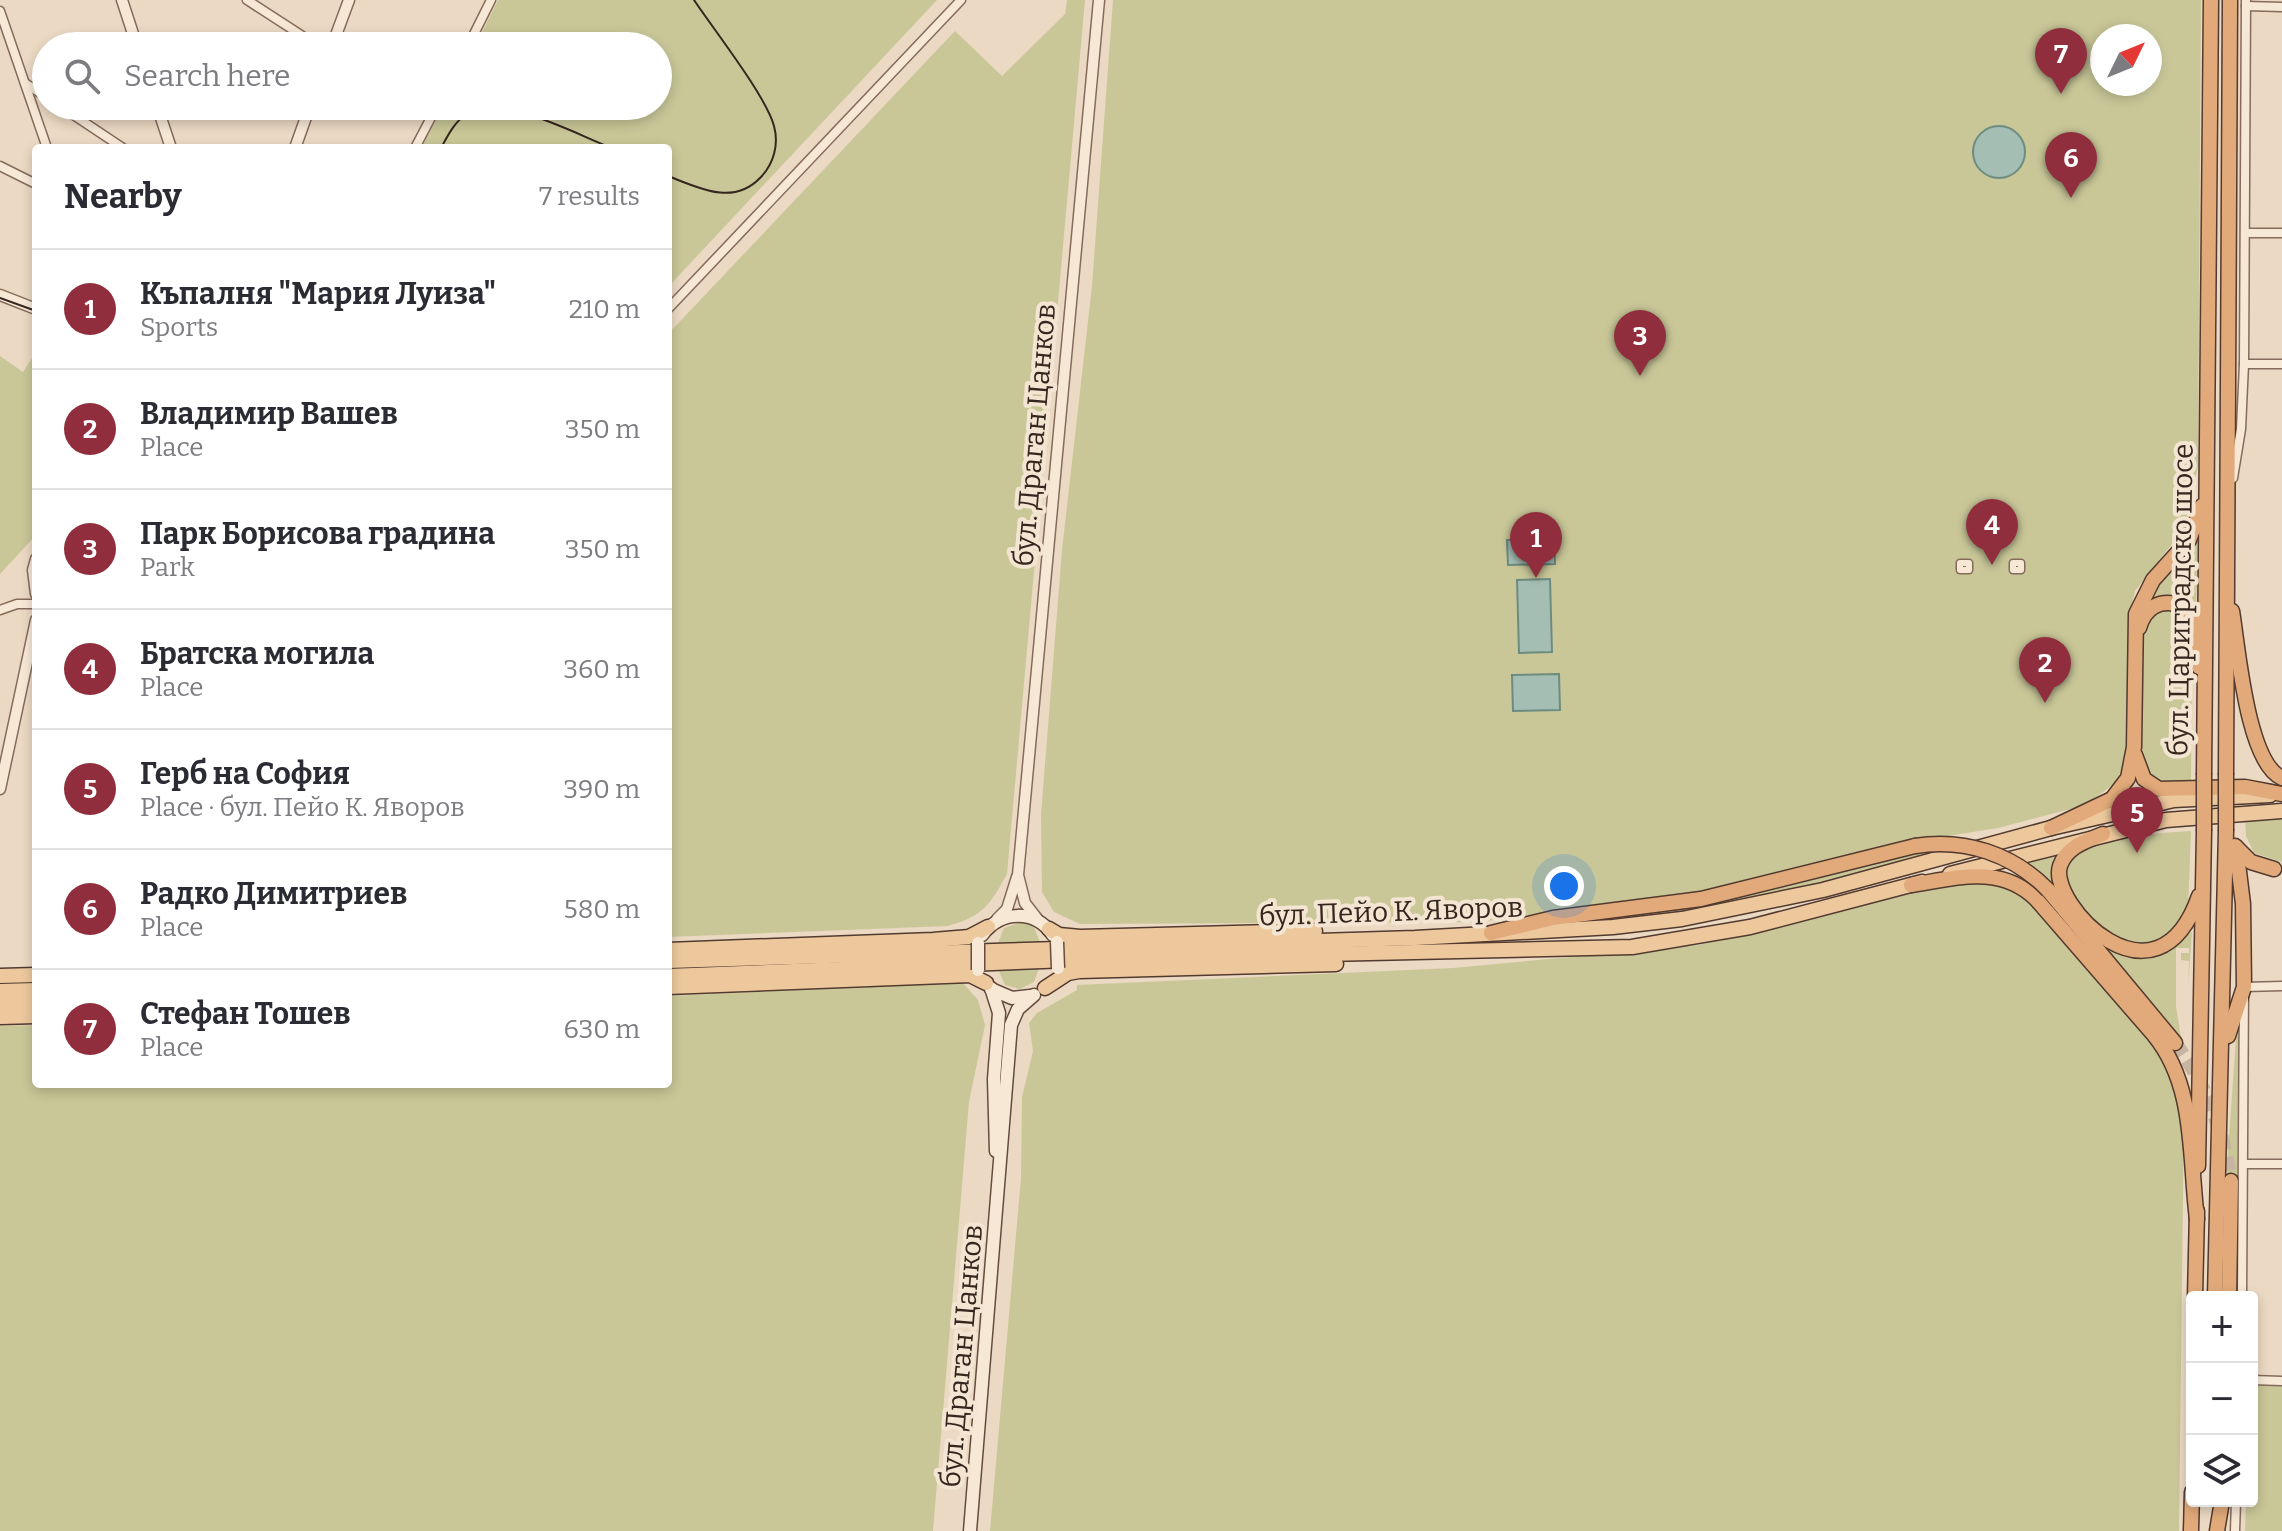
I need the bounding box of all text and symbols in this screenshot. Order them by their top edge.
north arrow [2090,24,2162,96]
pin: 7 [2035,28,2087,94]
search box [32,32,672,120]
icon: search [60,54,104,98]
text: Search here [124,58,291,94]
pin: 6 [2045,132,2097,198]
text: Nearby [64,176,182,217]
text: 7 results [539,181,640,212]
text: Къпалня "Мария Луиза" [140,276,496,312]
text: 1 [84,294,96,325]
text: 210 m [569,294,640,325]
street label: бул. Драган Цанков [1007,302,1062,568]
pin: 3 [1614,310,1666,376]
text: Sports [140,312,218,343]
text: Владимир Вашев [140,396,398,432]
text: 2 [83,414,97,445]
text: 350 m [565,414,640,445]
text: Place [140,432,204,463]
street label: бул. Цариградско шосе [2161,443,2200,757]
pin: 4 [1966,499,2018,565]
pin: 1 [1510,512,1562,578]
text: Парк Борисова градина [140,516,495,552]
text: 3 [83,534,97,565]
text: 350 m [565,534,640,565]
text: Park [140,552,195,583]
text: Братска могила [140,636,374,672]
pin: 2 [2019,637,2071,703]
text: 4 [82,654,98,685]
text: 360 m [563,654,640,685]
text: Place [140,672,204,703]
text: Герб на София [140,756,350,792]
text: 5 [83,774,97,805]
text: 390 m [563,774,640,805]
pin: 5 [2111,787,2163,853]
text: Place · бул. Пейо К. Яворов [140,792,465,823]
your location [1544,866,1584,906]
text: Радко Димитриев [140,876,407,912]
street label: бул. Пейо К. Яворов [1258,890,1524,933]
text: 6 [82,894,98,925]
text: 580 m [564,894,640,925]
text: Place [140,912,204,943]
text: Стефан Тошев [140,996,351,1032]
text: 7 [83,1014,97,1045]
text: 630 m [564,1014,640,1045]
text: Place [140,1032,204,1063]
street label: бул. Драган Цанков [934,1223,989,1489]
map controls [2186,1291,2258,1507]
button: + [2186,1291,2258,1363]
button: − [2186,1363,2258,1435]
button: layers [2186,1435,2258,1507]

